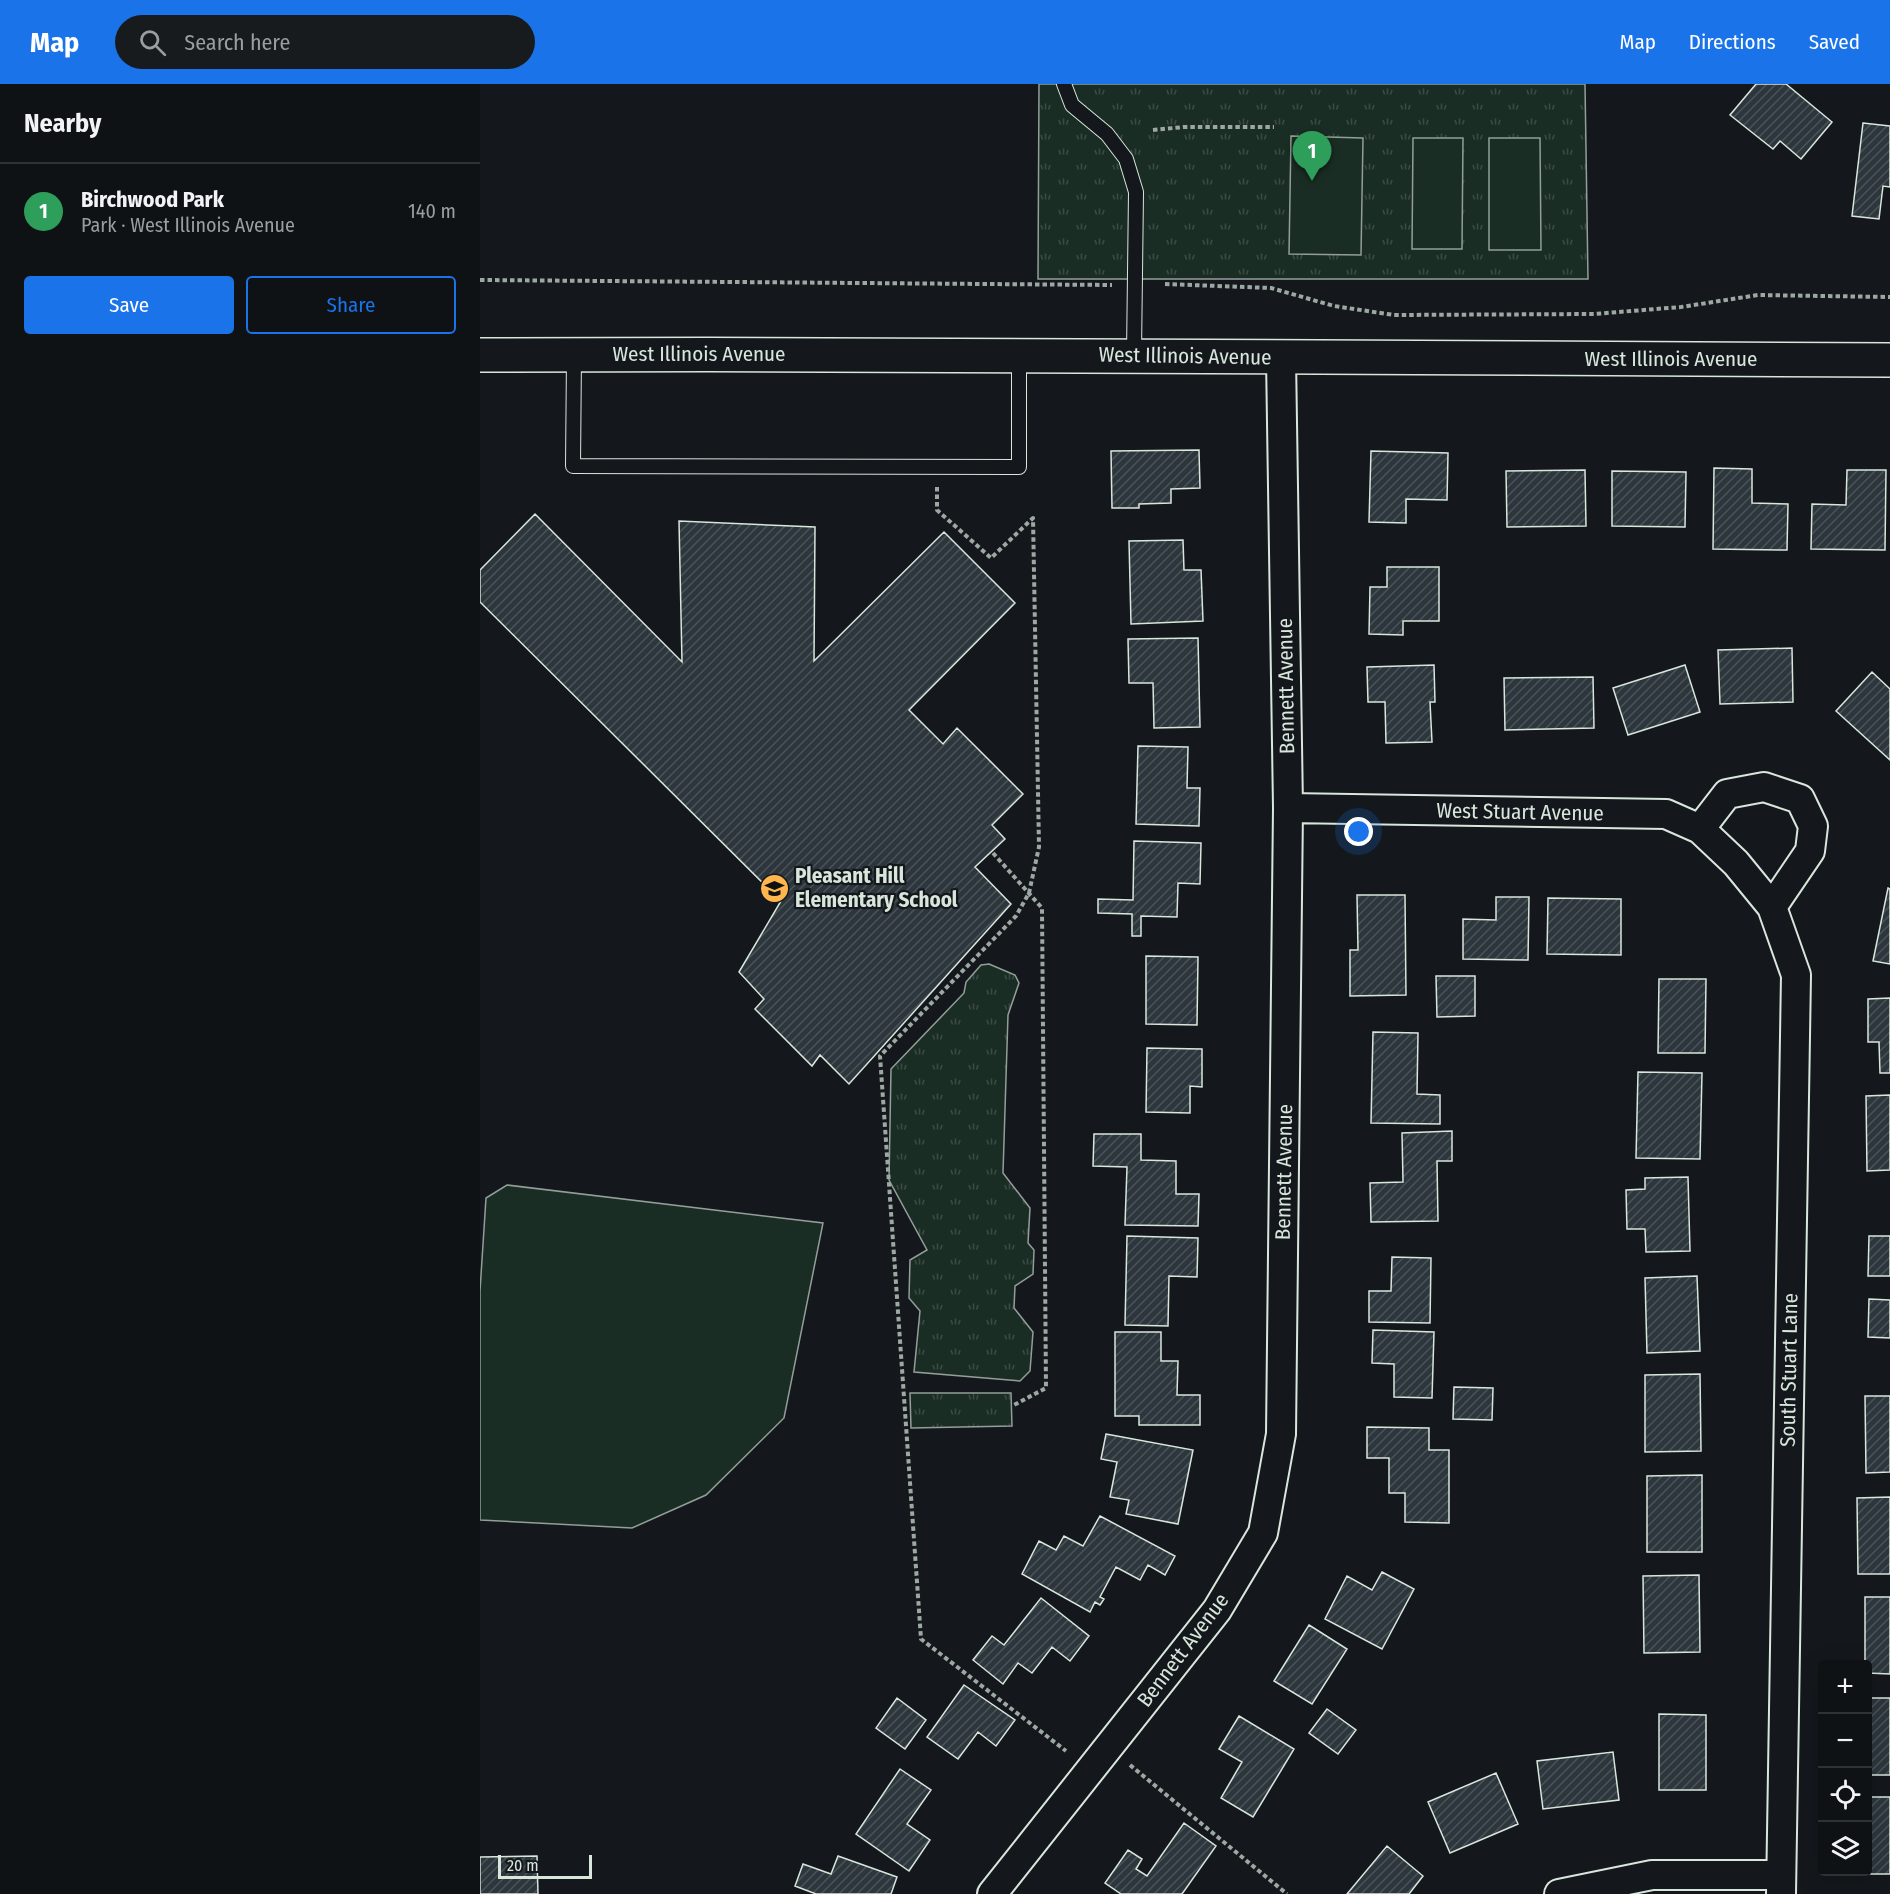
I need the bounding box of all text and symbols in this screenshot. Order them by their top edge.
search box [115,15,535,69]
text: Map [30,26,79,59]
icon: search [136,26,169,59]
text: Search here [184,29,290,56]
text: Map [1619,29,1656,55]
text: Directions [1689,29,1776,55]
text: Saved [1809,29,1860,55]
text: Nearby [24,108,101,139]
pin: 1 [1292,132,1332,181]
text: Birchwood Park [81,186,224,213]
text: 1 [39,199,48,223]
text: 140 m [408,199,456,223]
text: Park · West Illinois Avenue [81,213,295,237]
button: Save [24,276,234,334]
button: Share [246,276,456,334]
street label: West Illinois Avenue [613,341,785,367]
street label: West Illinois Avenue [1098,341,1272,371]
street label: West Illinois Avenue [1585,346,1757,372]
street label: Bennett Avenue [1272,618,1300,754]
street label: West Stuart Avenue [1436,798,1604,826]
your location [1344,817,1373,846]
place label: Pleasant Hill Elementary School [795,863,958,913]
school or university icon: Pleasant Hill Elementary School [758,872,790,904]
street label: Bennett Avenue [1270,1104,1298,1240]
street label: South Stuart Lane [1775,1293,1803,1447]
street label: Bennett Avenue [1132,1588,1234,1712]
map controls [1818,1660,1872,1876]
button: + [1818,1660,1872,1714]
button: − [1818,1714,1872,1768]
button: locate [1818,1768,1872,1822]
button: layers [1818,1822,1872,1876]
scale bar [498,1852,592,1880]
text: 20 m [507,1856,538,1875]

